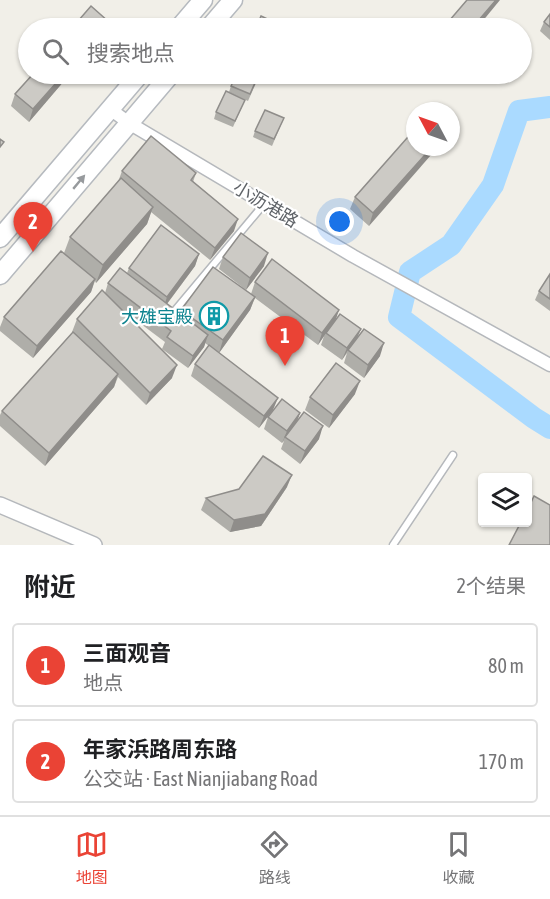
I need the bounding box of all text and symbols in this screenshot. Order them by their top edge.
search box [18,18,532,84]
icon: search [39,35,72,68]
text: 搜索地点 [87,40,175,66]
north arrow [406,102,460,156]
one-way arrow [72,174,85,190]
street label: 小沥港路 [230,176,302,232]
pin: 2 [14,202,52,252]
your location [325,207,354,236]
building icon: 大雄宝殿 [198,300,230,332]
place label: 大雄宝殿 [121,306,193,327]
pin: 1 [266,316,304,366]
map controls [478,473,532,527]
button: layers [478,473,532,527]
text: 附近 [24,572,76,602]
text: 2个结果 [457,574,526,597]
text: 三面观音 [83,640,171,666]
text: 1 [41,654,50,677]
text: 80 m [488,654,524,677]
text: 地点 [83,671,123,694]
text: 年家浜路周东路 [83,736,237,762]
text: 2 [41,750,50,773]
text: 170 m [479,750,524,773]
text: 公交站 · East Nianjiabang Road [83,767,318,790]
tab: 地图 [75,828,108,888]
tab: 路线 [258,828,291,888]
tab: 收藏 [442,828,475,888]

